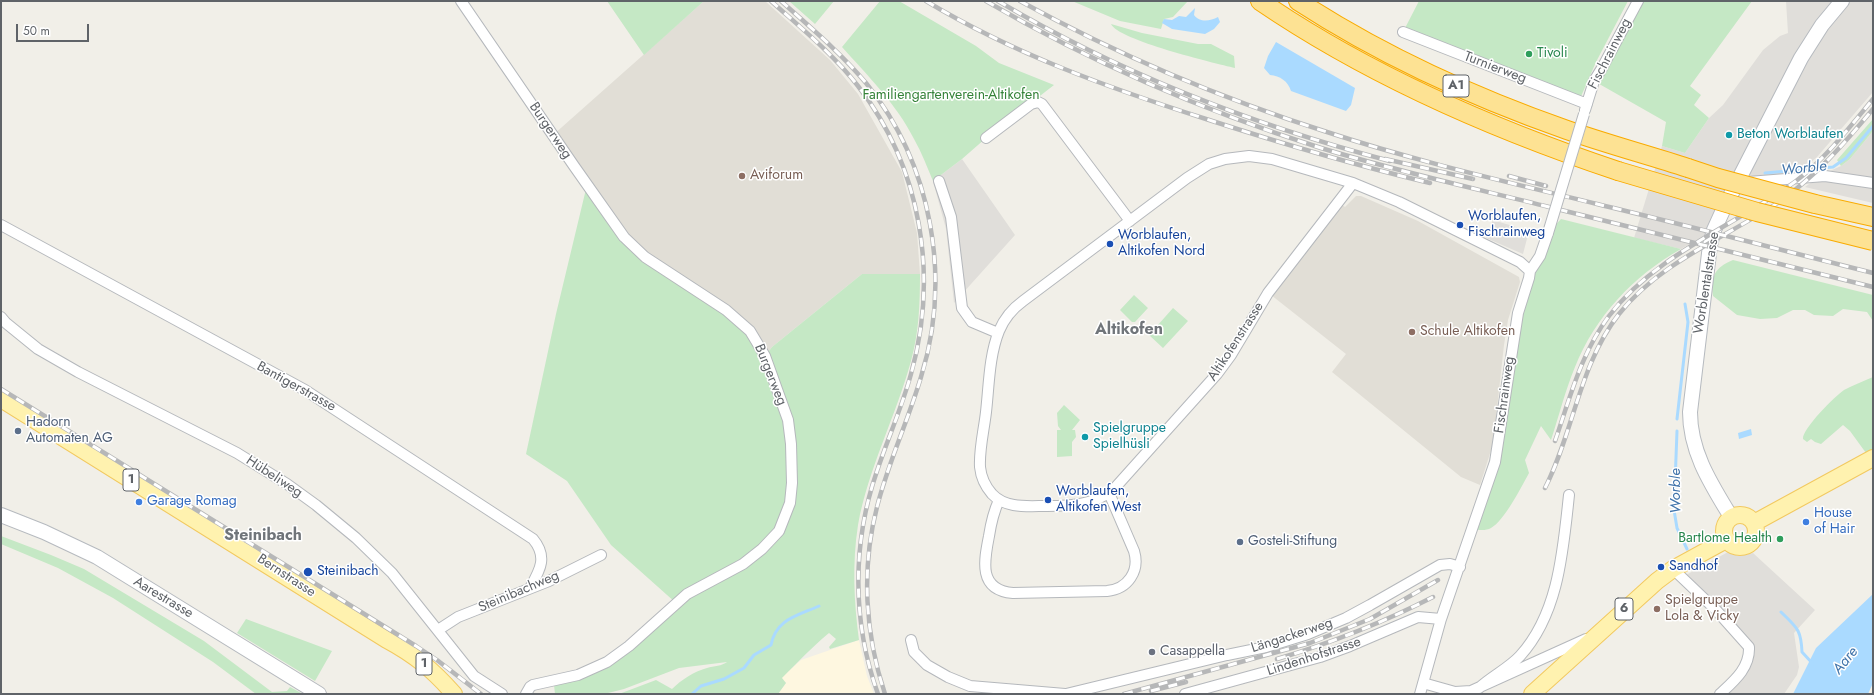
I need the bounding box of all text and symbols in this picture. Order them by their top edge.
scale bar [18,16,91,42]
street label: Fischrainweg [1585,16,1635,92]
text: 50 m [23,22,50,40]
place label: Tivoli [1537,46,1568,62]
street label: Turnierweg [1461,48,1529,88]
marker: Tivoli [1524,49,1534,59]
road number: A1 [1443,75,1469,97]
park label: Familiengartenverein-Altikofen [862,88,1040,104]
street label: Burgerweg [525,99,575,163]
place label: Beton Worblaufen [1737,127,1844,143]
marker: Beton Worblaufen [1724,130,1734,140]
water label: Worble [1781,158,1827,180]
place label: Aviforum [750,168,803,184]
marker: Aviforum [737,171,747,181]
place label: Worblaufen, Fischrainweg [1468,209,1545,242]
marker: Worblaufen, Fischrainweg [1455,220,1465,230]
place label: Worblaufen, Altikofen Nord [1118,228,1205,260]
street label: Worblentalstrasse [1691,231,1723,335]
marker: Worblaufen, Altikofen Nord [1105,239,1115,249]
street label: Altikofenstrasse [1204,299,1268,385]
district label: Altikofen [1095,320,1163,340]
place label: Schule Altikofen [1420,324,1515,340]
marker: Schule Altikofen [1407,327,1417,337]
street label: Burgerweg [750,342,790,408]
street label: Fischrainweg [1491,356,1519,434]
street label: Bantigerstrasse [253,358,339,416]
place label: Hadorn Automaten AG [26,415,113,448]
place label: Spielgruppe Spielhüsli [1093,421,1166,454]
marker: Hadorn Automaten AG [13,426,23,436]
marker: Spielgruppe Spielhüsli [1080,432,1090,442]
street label: Hübeliweg [243,453,305,501]
water label: Worble [1667,468,1685,514]
road number: 1 [123,469,139,491]
place label: Worblaufen, Altikofen West [1056,484,1141,516]
place label: Garage Romag [147,494,237,510]
marker: Worblaufen, Altikofen West [1043,495,1053,505]
marker: Garage Romag [134,497,144,507]
place label: House of Hair [1814,506,1855,538]
marker: House of Hair [1801,517,1811,527]
district label: Steinibach [224,526,302,546]
place label: Bartlome Health [1678,531,1772,547]
place label: Gosteli-Stiftung [1248,534,1337,550]
marker: Bartlome Health [1775,534,1785,544]
marker: Gosteli-Stiftung [1235,537,1245,547]
street label: Bernstrasse [254,551,318,601]
place label: Sandhof [1669,559,1718,575]
marker: Sandhof [1656,562,1666,572]
place label: Steinibach [317,564,379,580]
marker: Steinibach [302,566,314,578]
street label: Steinibachweg [476,567,562,617]
street label: Aarestrasse [130,574,196,622]
place label: Spielgruppe Lola & Vicky [1665,593,1739,626]
road number: 6 [1615,598,1633,620]
marker: Spielgruppe Lola & Vicky [1652,604,1662,614]
street label: Längackerweg [1249,615,1335,657]
street label: Lindenhofstrasse [1265,634,1363,680]
place label: Casappella [1160,644,1225,660]
water label: Aare [1830,644,1862,678]
marker: Casappella [1147,647,1157,657]
road number: 1 [416,653,432,675]

